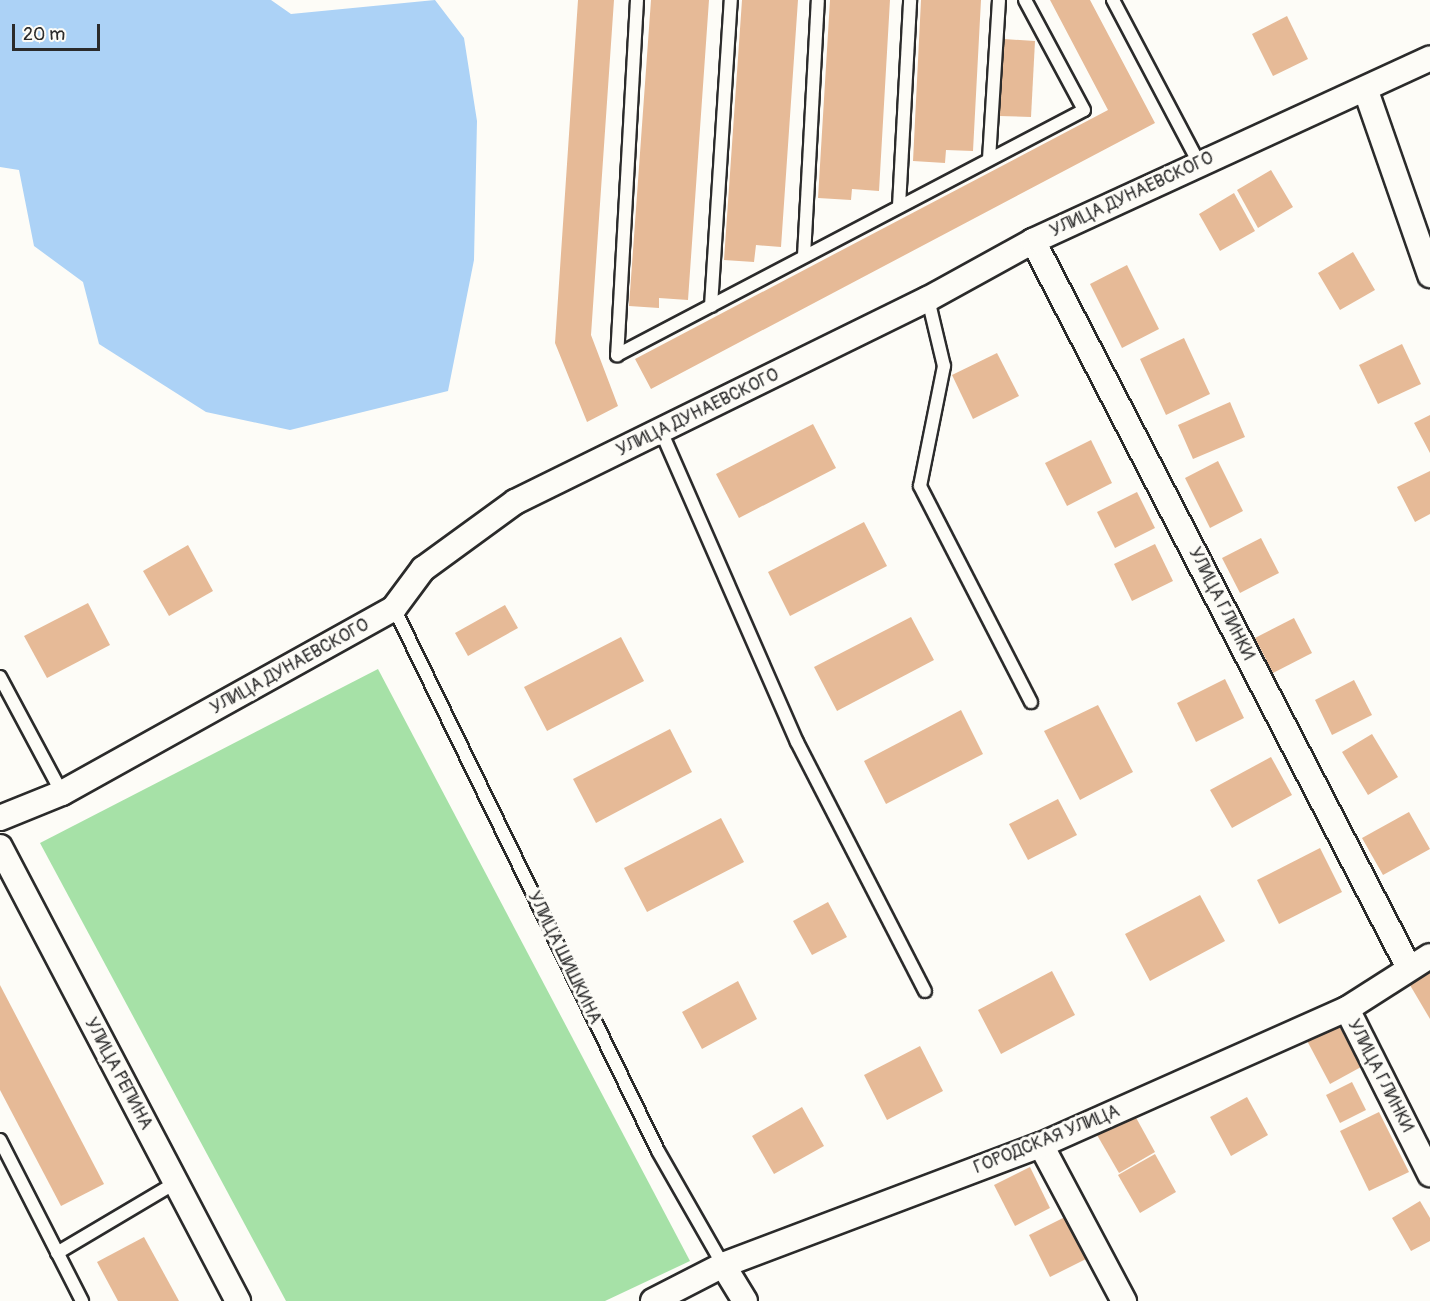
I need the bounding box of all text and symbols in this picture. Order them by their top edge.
scale bar [15,12,104,50]
text: 20 m [23,23,65,46]
street label: УЛИЦА ДУНАЕВСКОГО [1047,148,1217,242]
street label: УЛИЦА ДУНАЕВСКОГО [613,364,783,462]
street label: УЛИЦА ГЛИНКИ [1183,544,1259,664]
street label: УЛИЦА ДУНАЕВСКОГО [207,614,373,720]
street label: УЛИЦА ШИШКИНА [522,888,606,1028]
street label: УЛИЦА РЕПИНА [79,1014,157,1134]
street label: УЛИЦА ГЛИНКИ [1342,1016,1418,1136]
street label: ГОРОДСКАЯ УЛИЦА [971,1101,1123,1179]

